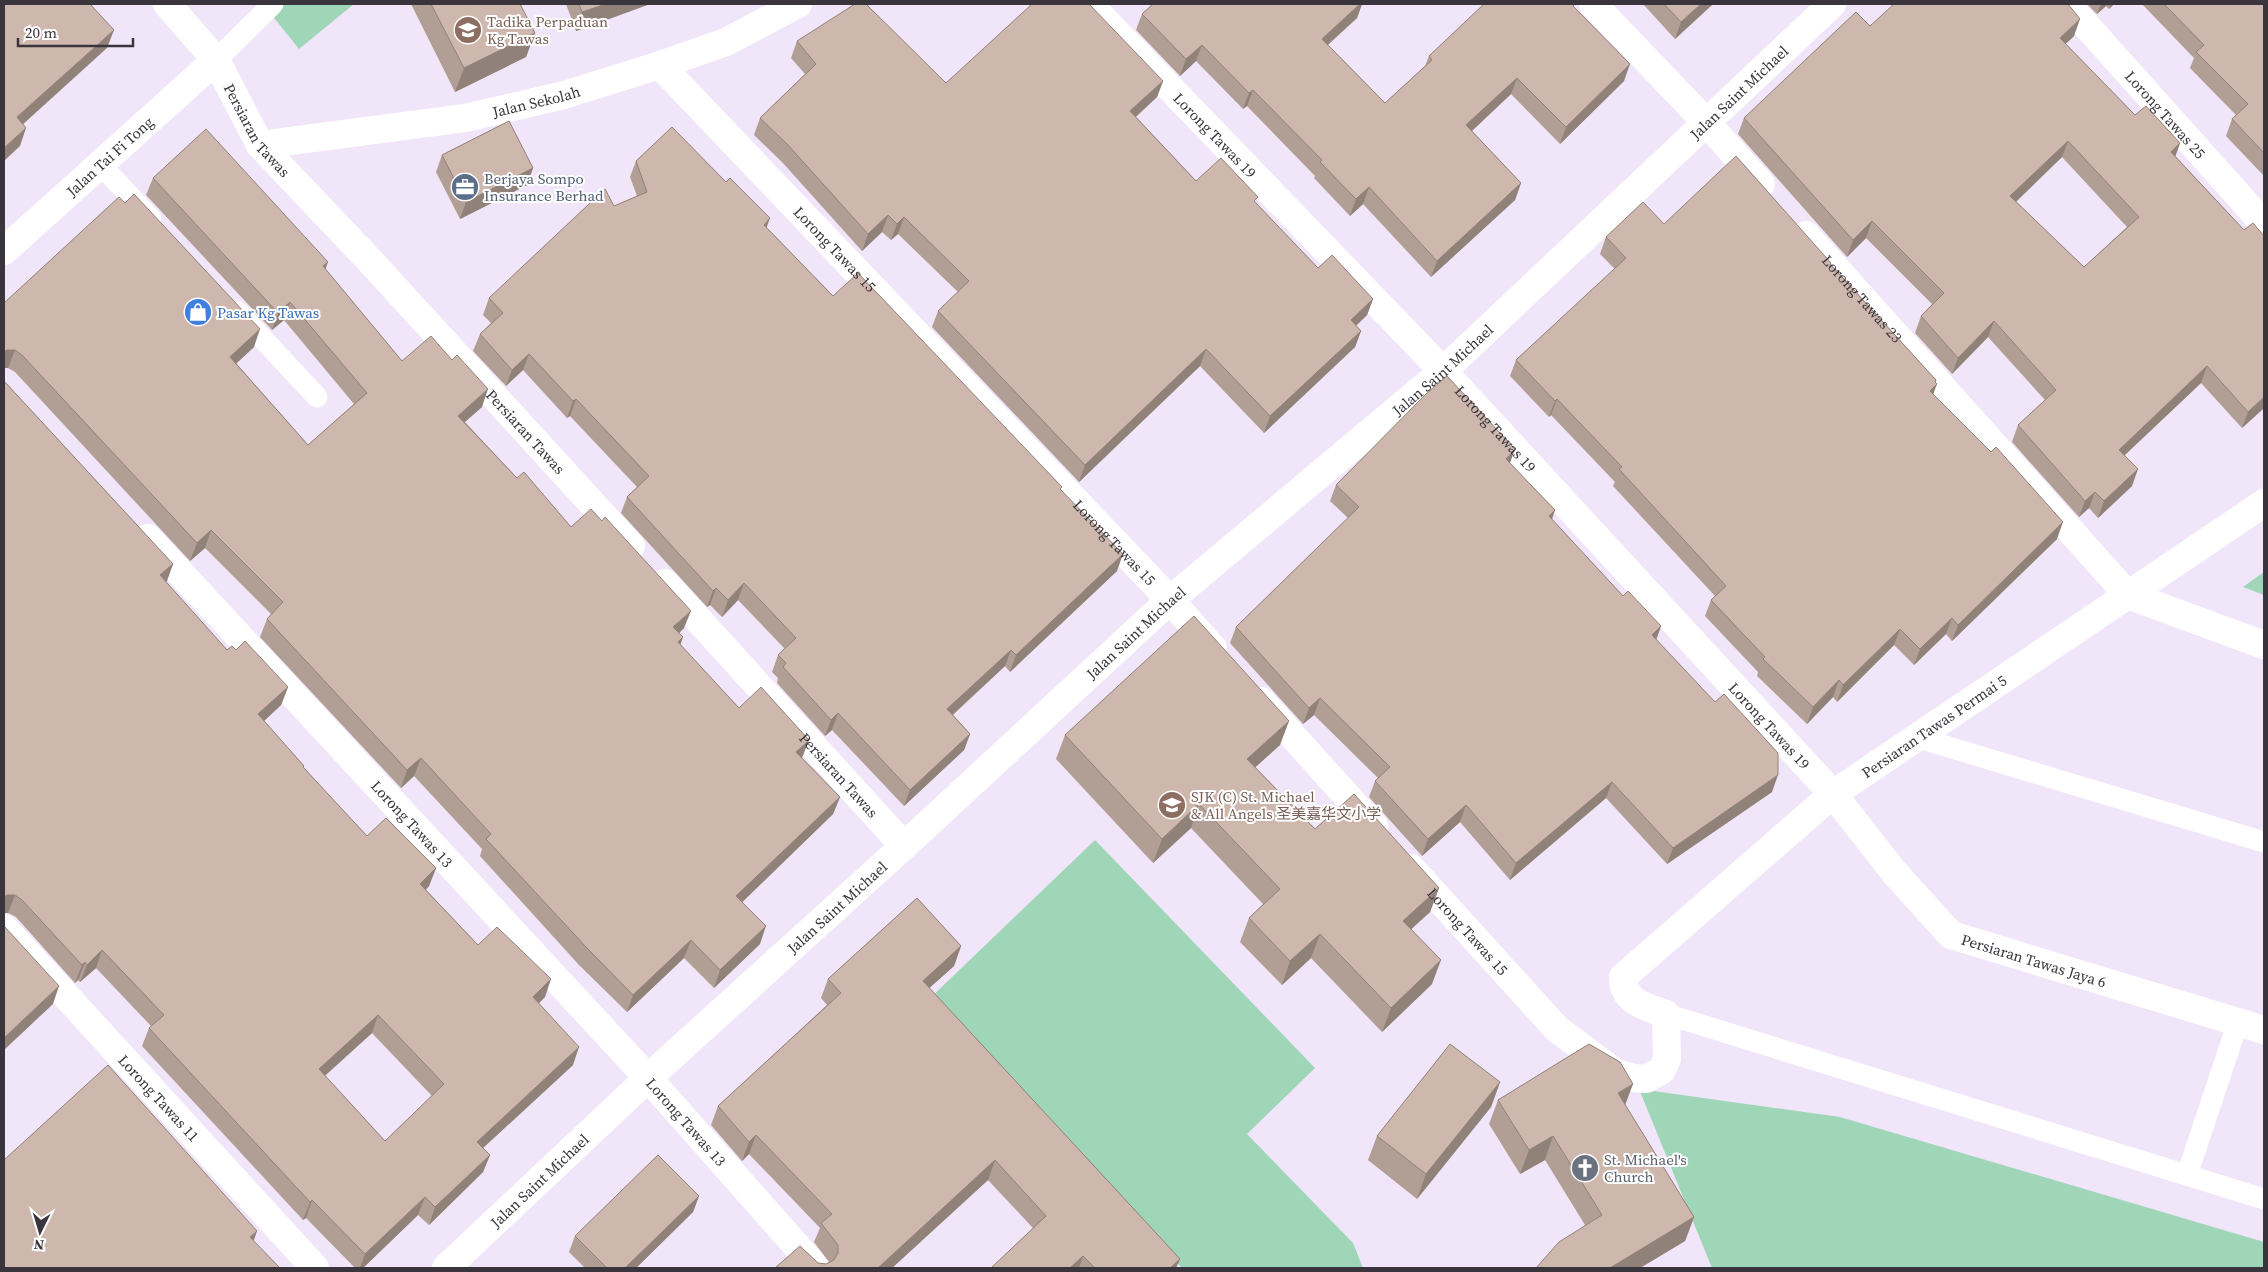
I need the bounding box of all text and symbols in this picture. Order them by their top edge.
place label: Tadika Perpaduan Kg Tawas [487,11,608,49]
scale bar [18,15,132,47]
school or university icon: Tadika Perpaduan Kg Tawas [453,15,483,45]
text: 20 m [25,22,57,43]
street label: Jalan Saint Michael [1684,40,1793,144]
street label: Lorong Tawas 25 [2121,66,2211,163]
street label: Persiaran Tawas [219,80,295,181]
street label: Jalan Sekolah [489,80,583,122]
street label: Lorong Tawas 19 [1169,88,1262,182]
street label: Jalan Tai Fi Tong [61,111,158,201]
place label: Berjaya Sompo Insurance Berhad [484,168,604,206]
office icon: Berjaya Sompo Insurance Berhad [450,172,480,202]
street label: Lorong Tawas 15 [789,201,881,296]
street label: Lorong Tawas 23 [1818,250,1908,347]
shop icon: Pasar Kg Tawas [183,297,213,327]
place label: Pasar Kg Tawas [217,302,319,323]
street label: Jalan Saint Michael [1387,319,1498,421]
street label: Lorong Tawas 19 [1450,380,1541,477]
street label: Persiaran Tawas [482,384,570,478]
street label: Lorong Tawas 15 [1069,494,1161,590]
street label: Jalan Saint Michael [1080,581,1190,684]
street label: Persiaran Tawas Permai 5 [1857,669,2010,782]
street label: Lorong Tawas 19 [1724,677,1815,774]
street label: Persiaran Tawas [795,728,883,822]
street label: Lorong Tawas 13 [367,775,458,871]
place label: SJK (C) St. Michael & All Angels 圣美嘉华文小学 [1191,786,1381,824]
school or university icon: SJK (C) St. Michael & All Angels 圣美嘉华文小学 [1157,790,1187,820]
street label: Jalan Saint Michael [781,856,892,959]
street label: Lorong Tawas 15 [1423,883,1513,979]
street label: Persiaran Tawas Jaya 6 [1959,928,2109,992]
street label: Lorong Tawas 11 [114,1050,205,1146]
street label: Lorong Tawas 13 [642,1073,731,1170]
street label: Jalan Saint Michael [485,1128,594,1233]
place label: St. Michael's Church [1604,1149,1687,1187]
church icon: St. Michael's Church [1570,1153,1600,1183]
north arrow [15,1207,65,1257]
text: N [33,1235,45,1255]

